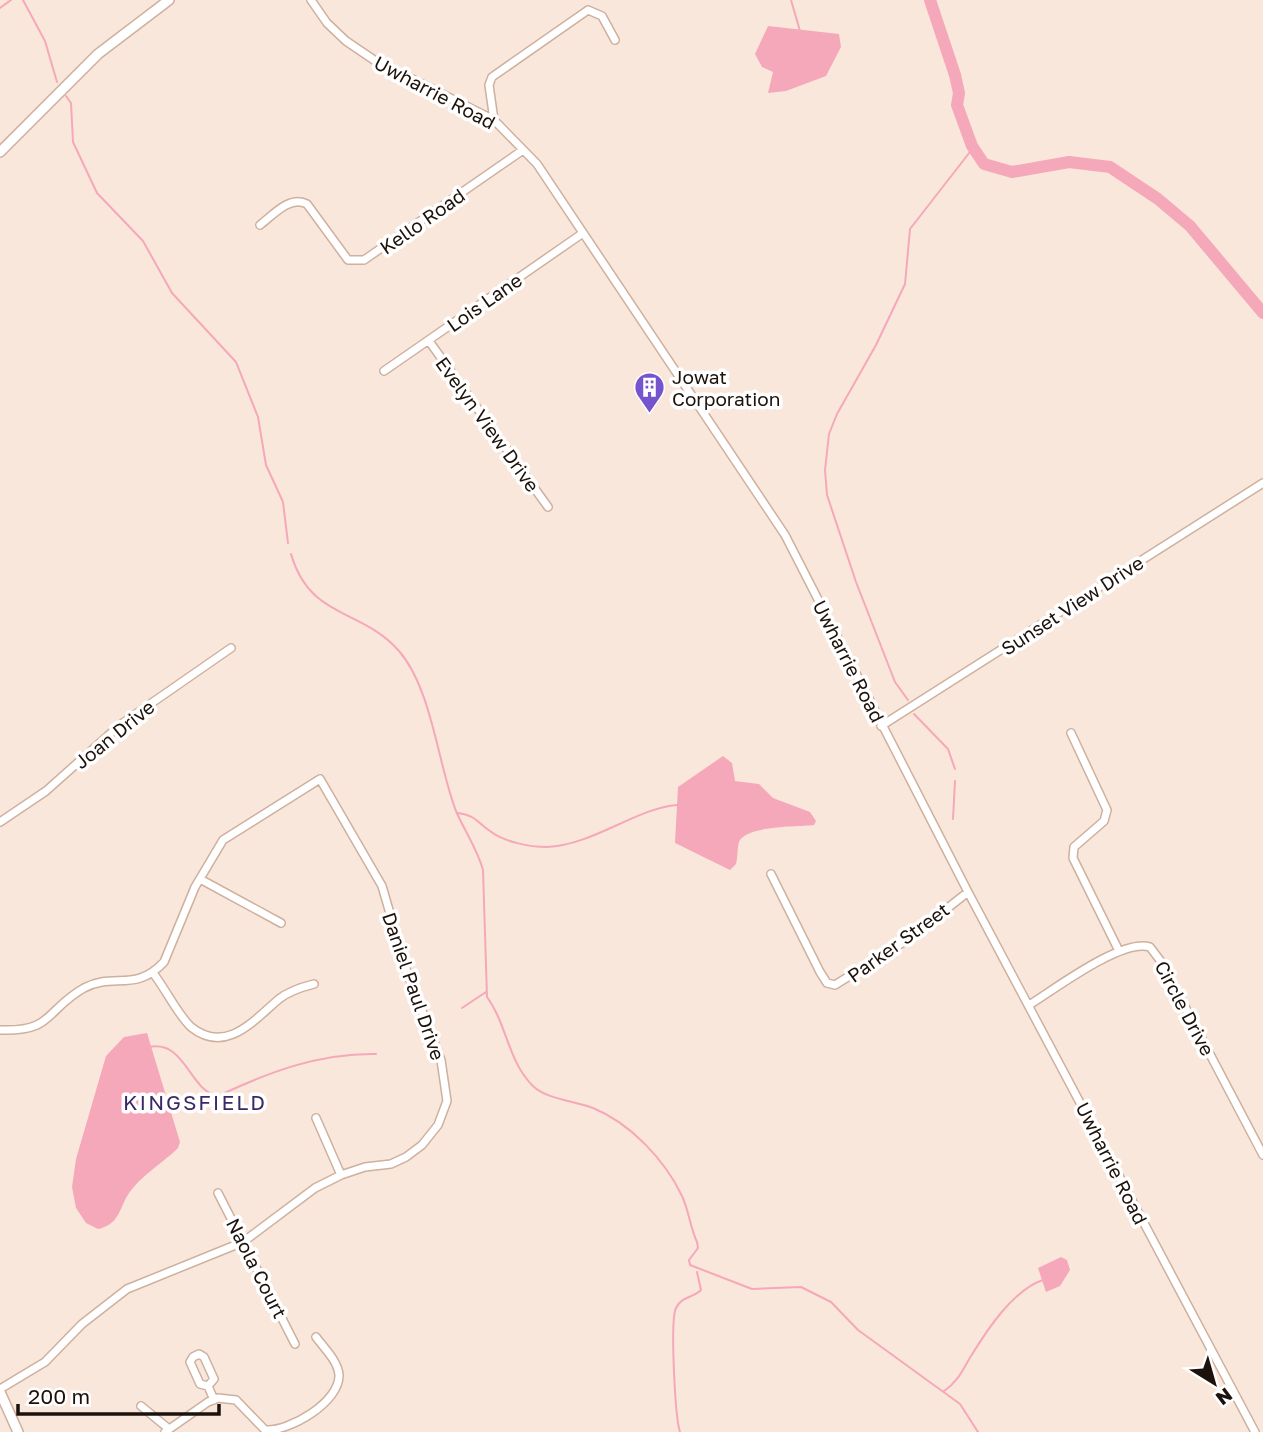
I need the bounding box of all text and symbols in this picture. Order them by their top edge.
street label: Uwharrie Road [370,50,500,134]
street label: Kello Road [375,183,469,259]
street label: Lois Lane [442,268,526,336]
street label: Evelyn View Drive [431,352,545,496]
place label: Jowat Corporation [672,365,780,410]
building icon: Jowat Corporation [632,370,666,414]
street label: Sunset View Drive [997,551,1147,659]
street label: Uwharrie Road [808,596,890,726]
street label: Joan Drive [69,695,159,773]
street label: Parker Street [843,897,953,987]
street label: Daniel Paul Drive [378,909,450,1063]
street label: Circle Drive [1150,957,1220,1059]
district label: KINGSFIELD [123,1089,267,1115]
street label: Uwharrie Road [1071,1098,1153,1228]
street label: Naola Court [222,1214,292,1322]
north arrow [1179,1348,1249,1418]
scale bar [18,1372,219,1416]
text: 200 m [28,1383,90,1409]
text: N [1212,1383,1237,1411]

